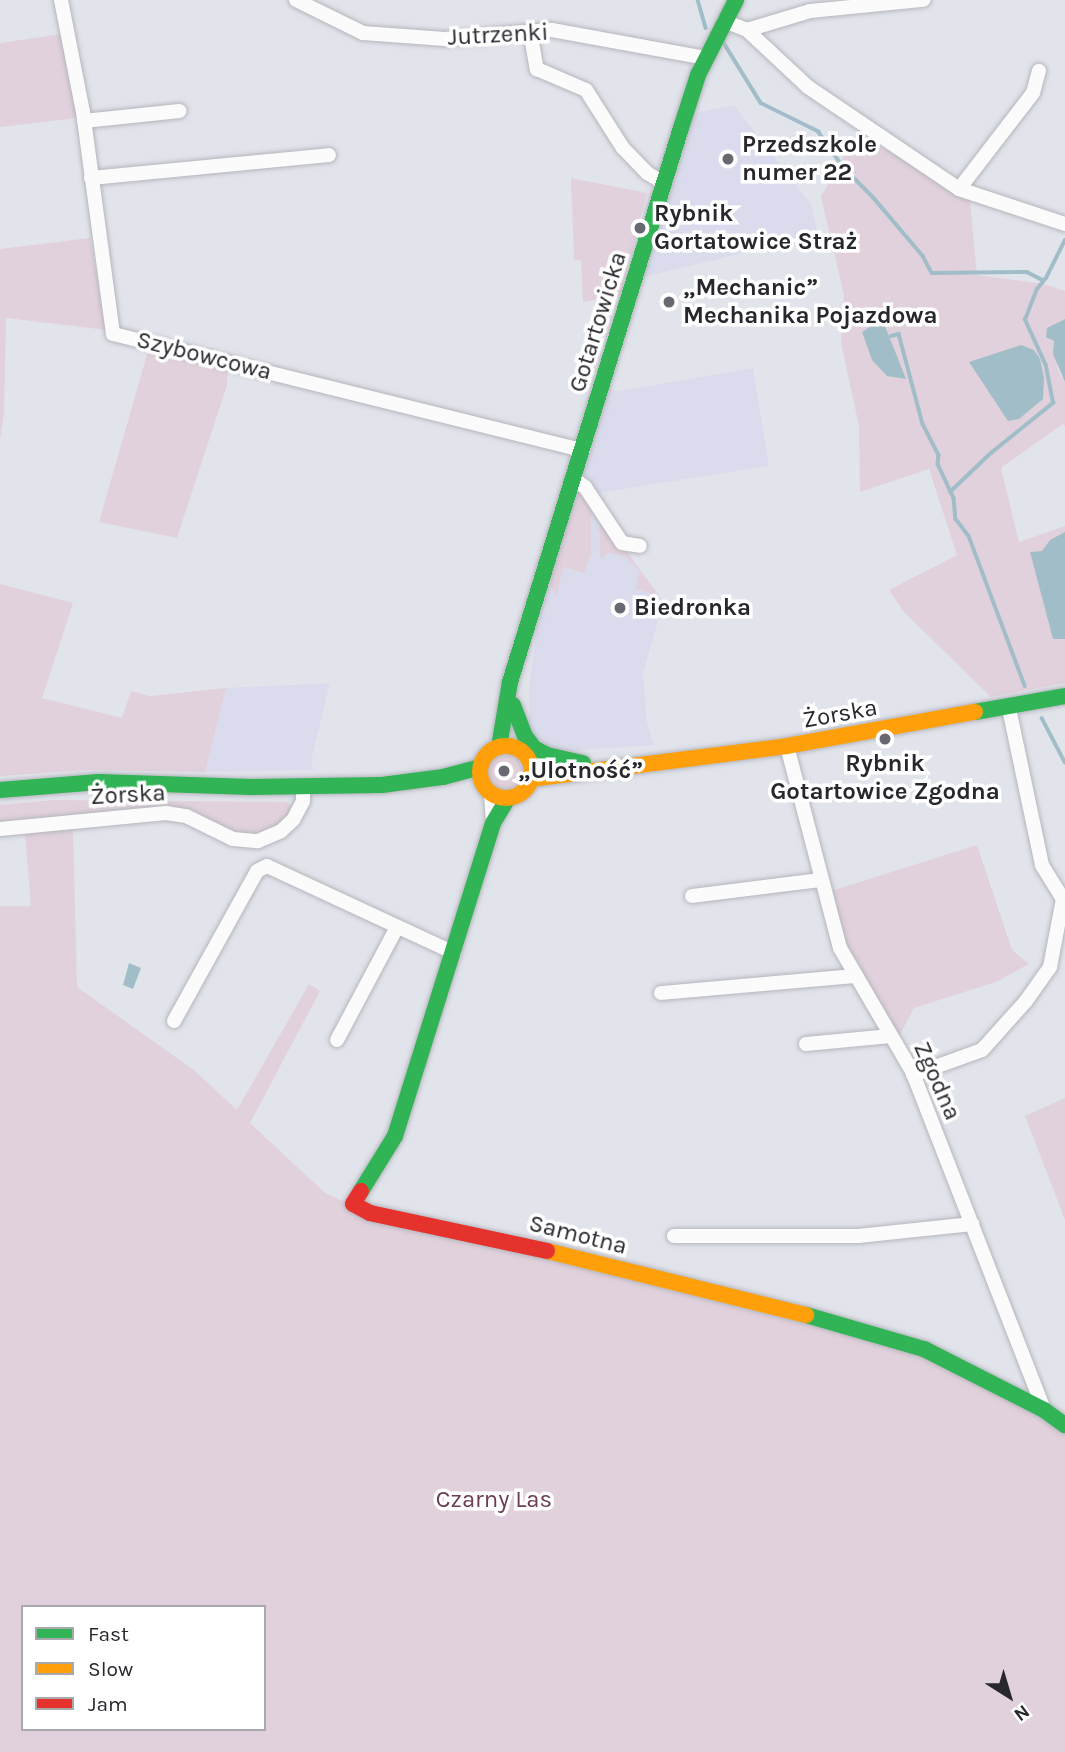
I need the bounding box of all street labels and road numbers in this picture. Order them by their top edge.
street label: Jutrzenki [447,18,549,52]
street label: Gotartowicka [563,248,633,396]
street label: Szybowcowa [134,325,274,387]
street label: Żorska [800,693,880,735]
street label: Żorska [90,779,166,811]
street label: Zgodna [907,1037,967,1125]
street label: Samotna [526,1209,630,1261]

